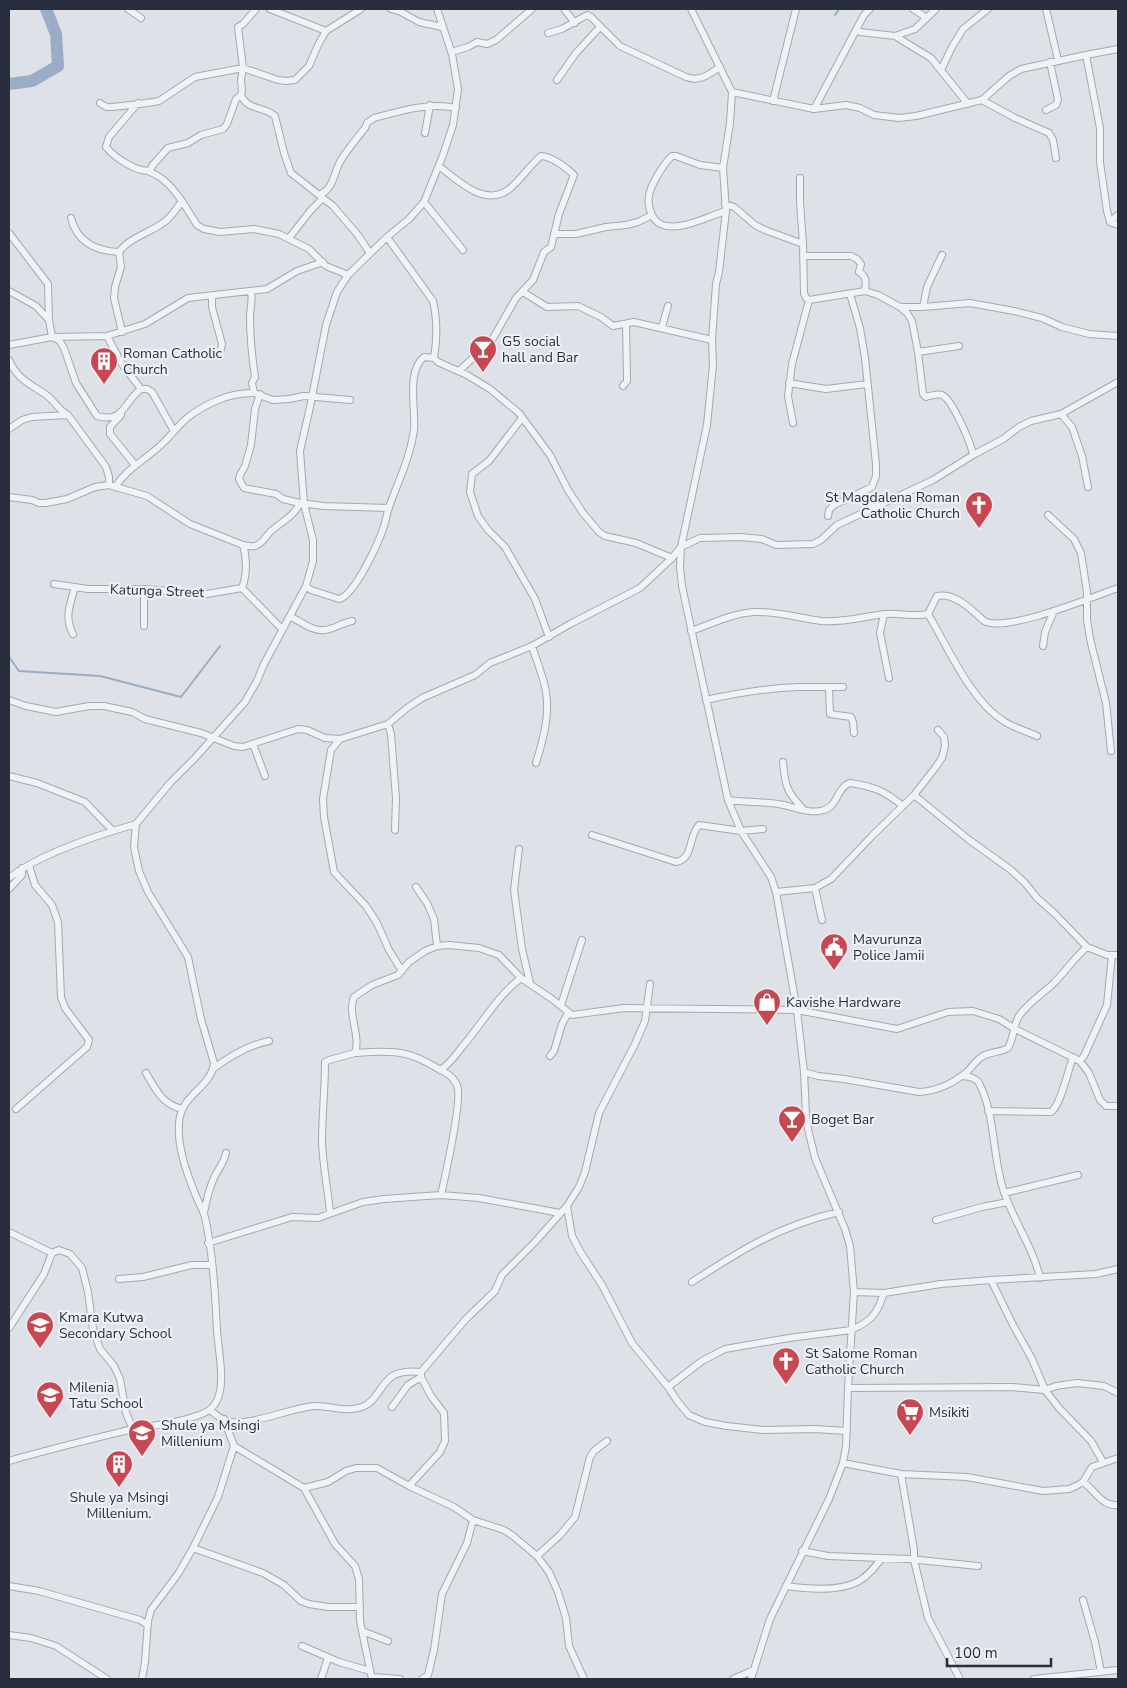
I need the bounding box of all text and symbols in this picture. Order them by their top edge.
place label: G5 social hall and Bar [502,332,578,367]
bar icon: G5 social hall and Bar [468,334,498,373]
place label: Roman Catholic Church [123,344,223,379]
building icon: Roman Catholic Church [89,346,119,385]
place label: St Magdalena Roman Catholic Church [825,488,960,523]
church icon: St Magdalena Roman Catholic Church [964,490,994,529]
street label: Katunga Street [110,580,205,602]
place label: Mavurunza Police Jamii [853,930,925,965]
public building icon: Mavurunza Police Jamii [819,932,849,971]
shop icon: Kavishe Hardware [752,987,782,1026]
place label: Kavishe Hardware [786,993,901,1012]
bar icon: Boget Bar [777,1104,807,1143]
place label: Boget Bar [811,1110,874,1129]
place label: Kmara Kutwa Secondary School [59,1308,173,1343]
school or university icon: Kmara Kutwa Secondary School [25,1310,55,1349]
place label: St Salome Roman Catholic Church [805,1344,917,1379]
church icon: St Salome Roman Catholic Church [771,1346,801,1385]
place label: Milenia Tatu School [69,1378,144,1413]
school or university icon: Milenia Tatu School [35,1380,65,1419]
supermarket icon: Msikiti [895,1397,925,1436]
place label: Msikiti [929,1403,969,1422]
place label: Shule ya Msingi Millenium [161,1416,260,1451]
school or university icon: Shule ya Msingi Millenium [127,1418,157,1457]
building icon: Shule ya Msingi Millenium. [104,1449,134,1488]
place label: Shule ya Msingi Millenium. [70,1488,168,1523]
scale bar [947,1636,1051,1668]
text: 100 m [954,1643,998,1663]

